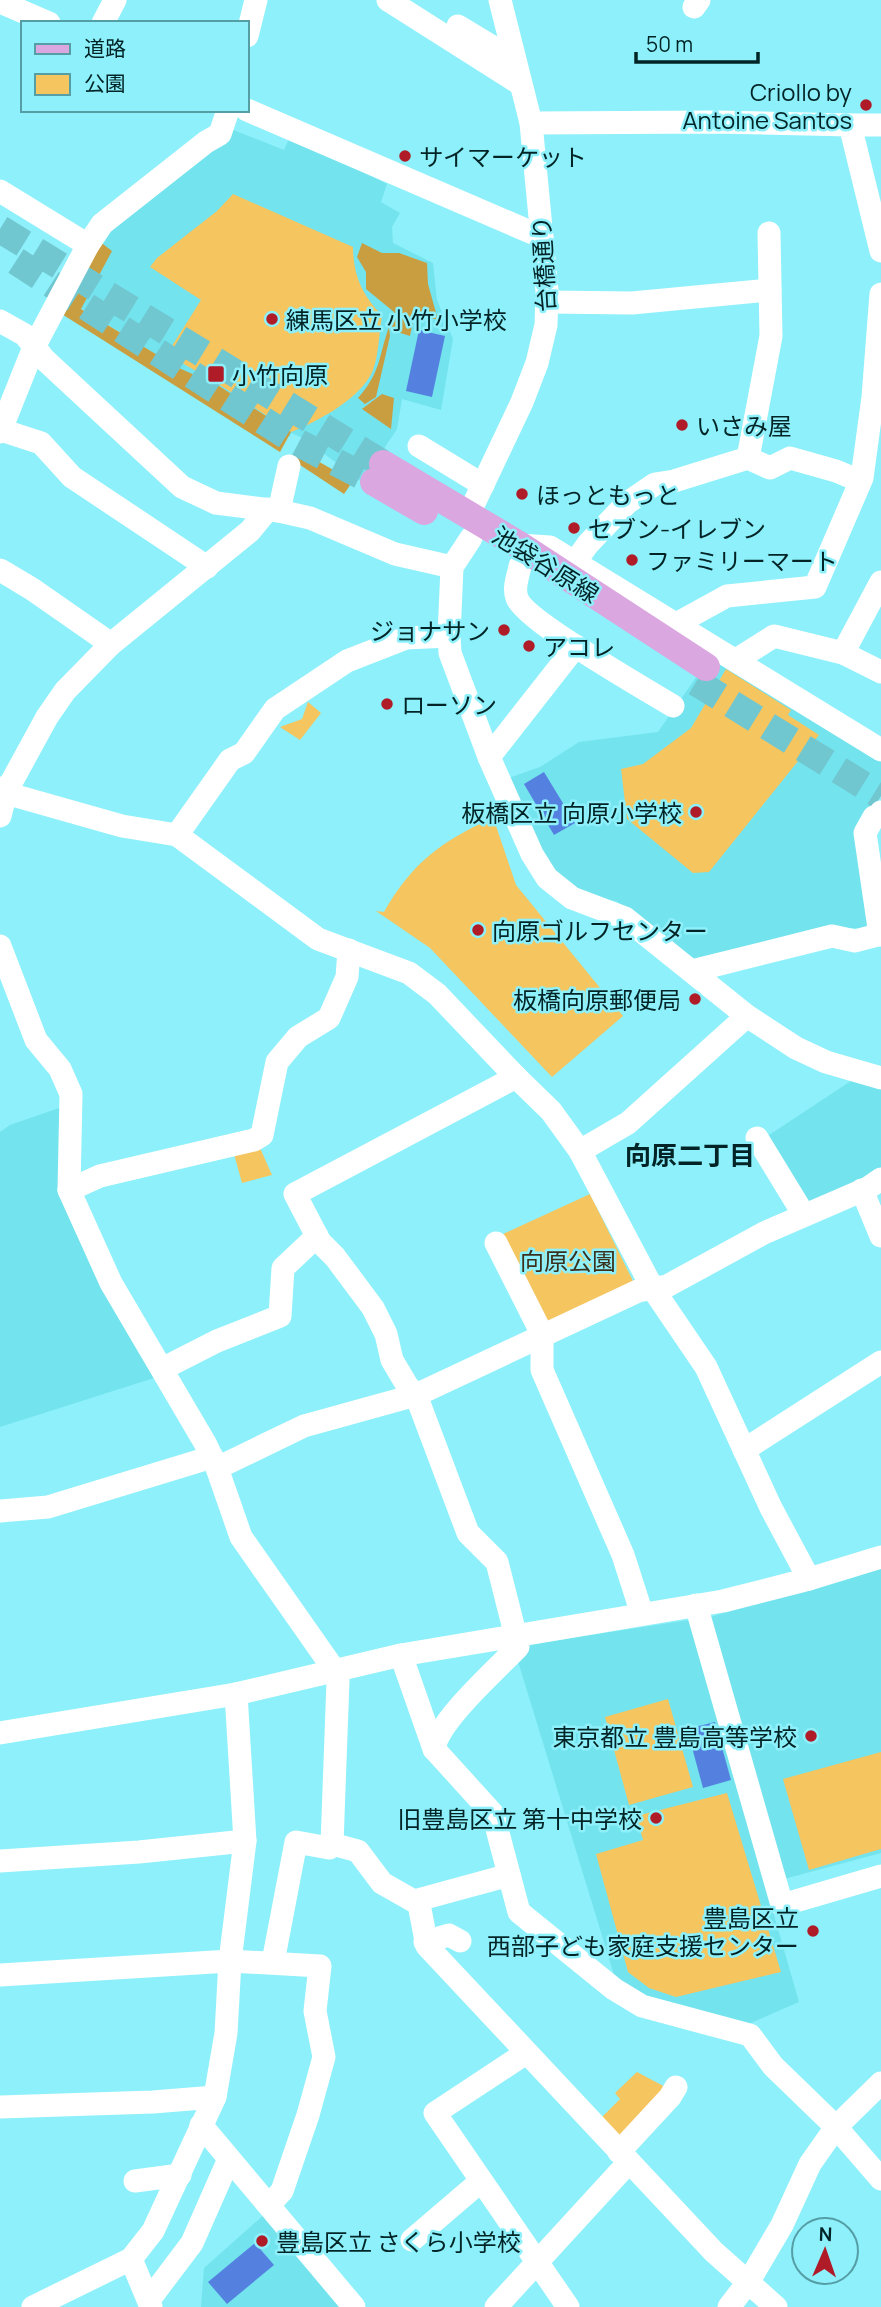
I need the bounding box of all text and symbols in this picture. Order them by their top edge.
legend [21,21,248,112]
scale bar [636,21,758,65]
text: 50 m [646,30,693,58]
text: 道路 [84,34,126,62]
text: 公園 [84,69,126,97]
place label: Criollo by Antoine Santos [682,75,852,136]
marker: Criollo by Antoine Santos [858,97,874,113]
place label: サイマーケット [419,140,587,173]
marker: サイマーケット [397,148,413,164]
street label: 台橋通り [524,215,562,313]
place label: 練馬区立 小竹小学校 [286,303,507,336]
marker: 練馬区立 小竹小学校 [264,311,280,327]
place label: 小竹向原 [232,358,328,391]
marker: 小竹向原 [206,364,226,384]
place label: いさみ屋 [696,409,792,442]
marker: いさみ屋 [674,417,690,433]
place label: ほっともっと [536,478,680,511]
marker: ほっともっと [514,486,530,502]
place label: セブン-イレブン [588,512,766,545]
street label: 池袋谷原線 [486,518,606,610]
marker: セブン-イレブン [566,520,582,536]
place label: ファミリーマート [646,544,838,577]
marker: ファミリーマート [624,552,640,568]
place label: ジョナサン [370,614,490,647]
marker: ジョナサン [496,622,512,638]
place label: アコレ [543,630,615,663]
marker: アコレ [521,638,537,654]
place label: ローソン [401,688,497,721]
marker: ローソン [379,696,395,712]
place label: 板橋区立 向原小学校 [461,796,682,829]
marker: 板橋区立 向原小学校 [688,804,704,820]
place label: 向原ゴルフセンター [492,914,708,947]
marker: 向原ゴルフセンター [470,922,486,938]
place label: 板橋向原郵便局 [513,983,681,1016]
marker: 板橋向原郵便局 [687,991,703,1007]
district label: 向原二丁目 [625,1137,755,1173]
park label: 向原公園 [520,1244,616,1277]
place label: 東京都立 豊島高等学校 [552,1720,797,1753]
marker: 東京都立 豊島高等学校 [803,1728,819,1744]
place label: 旧豊島区立 第十中学校 [397,1802,642,1835]
marker: 旧豊島区立 第十中学校 [648,1810,664,1826]
place label: 豊島区立 西部子ども家庭支援センター [487,1901,799,1962]
marker: 豊島区立 西部子ども家庭支援センター [805,1923,821,1939]
north arrow [790,2216,860,2286]
text: N [818,2221,833,2247]
place label: 豊島区立 さくら小学校 [276,2225,521,2258]
marker: 豊島区立 さくら小学校 [254,2233,270,2249]

